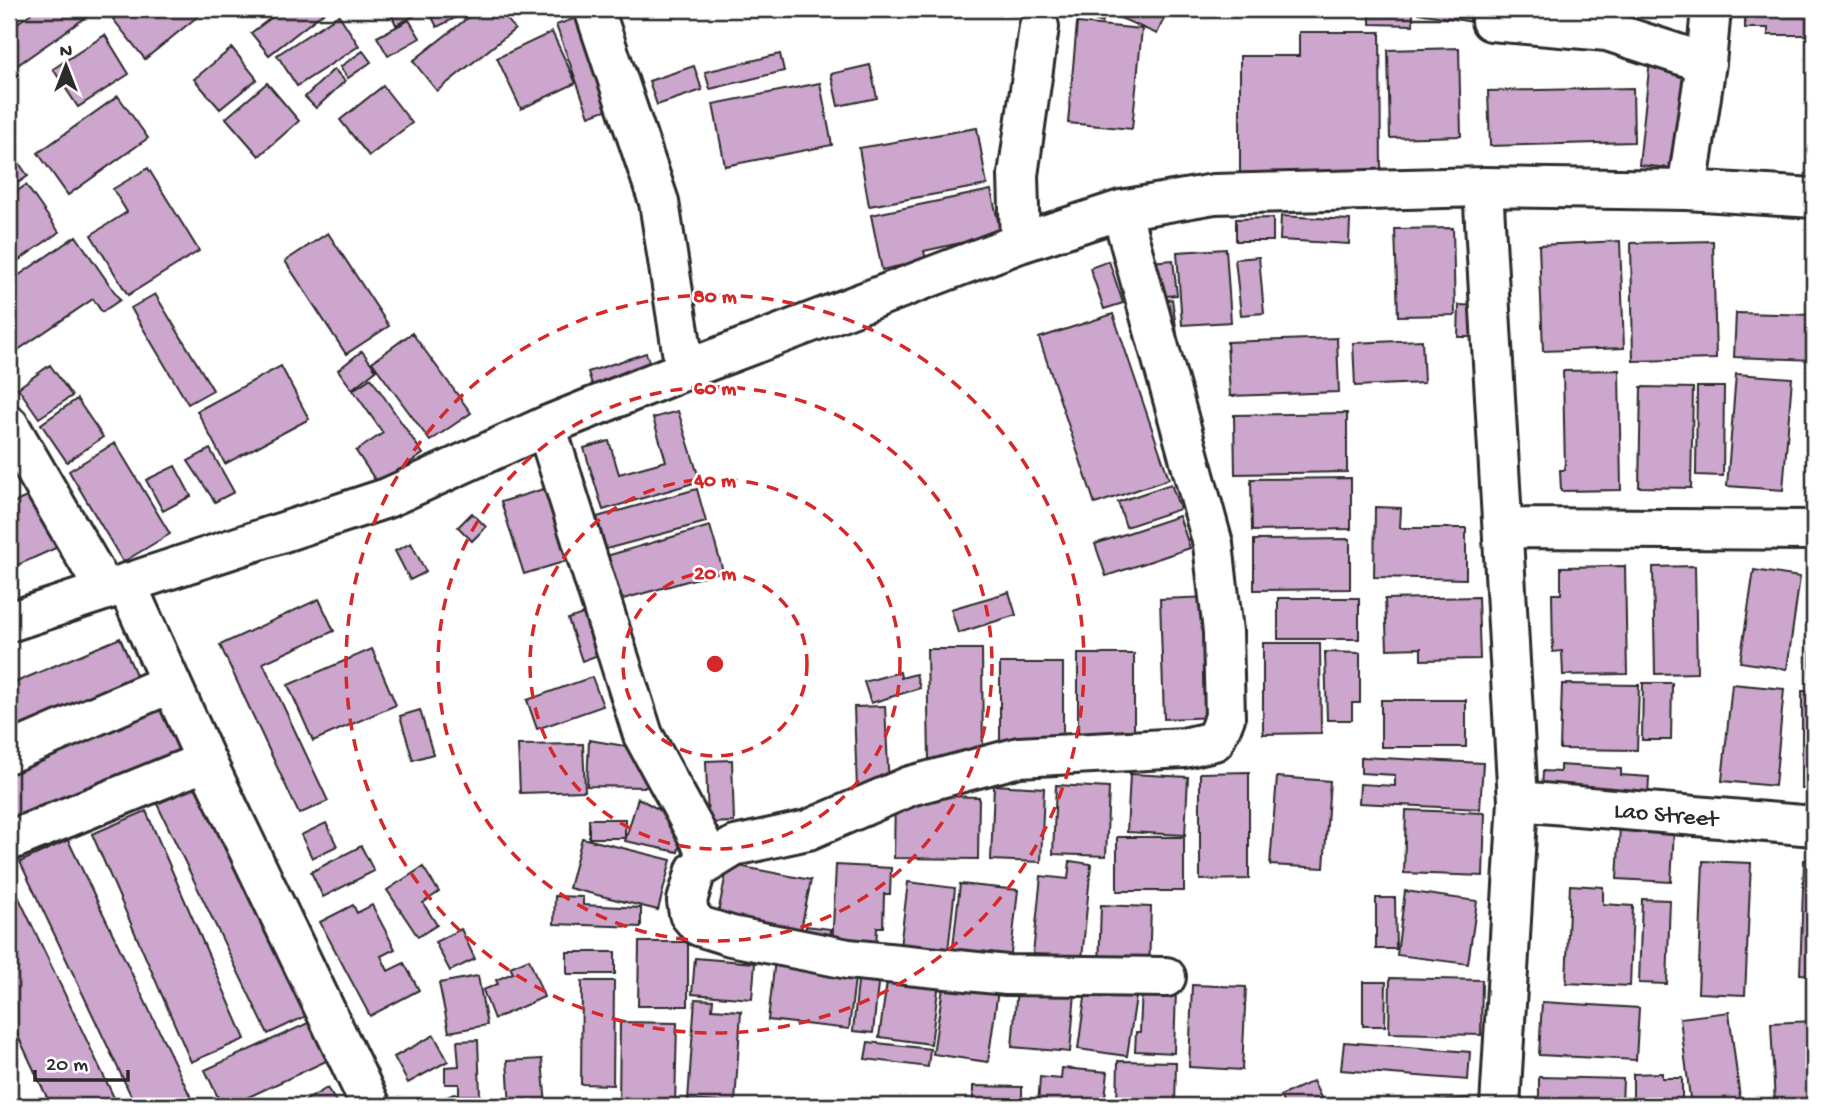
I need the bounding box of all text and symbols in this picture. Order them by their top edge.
north arrow [32,32,102,102]
text: N [60,41,72,64]
text: 80 m [693,286,737,311]
text: 60 m [694,378,736,403]
text: 40 m [693,470,736,495]
text: 20 m [694,563,736,588]
centre of rings [703,652,727,676]
street label: Lao Street [1613,797,1721,836]
scale bar [35,1038,128,1082]
text: 20 m [46,1054,88,1079]

